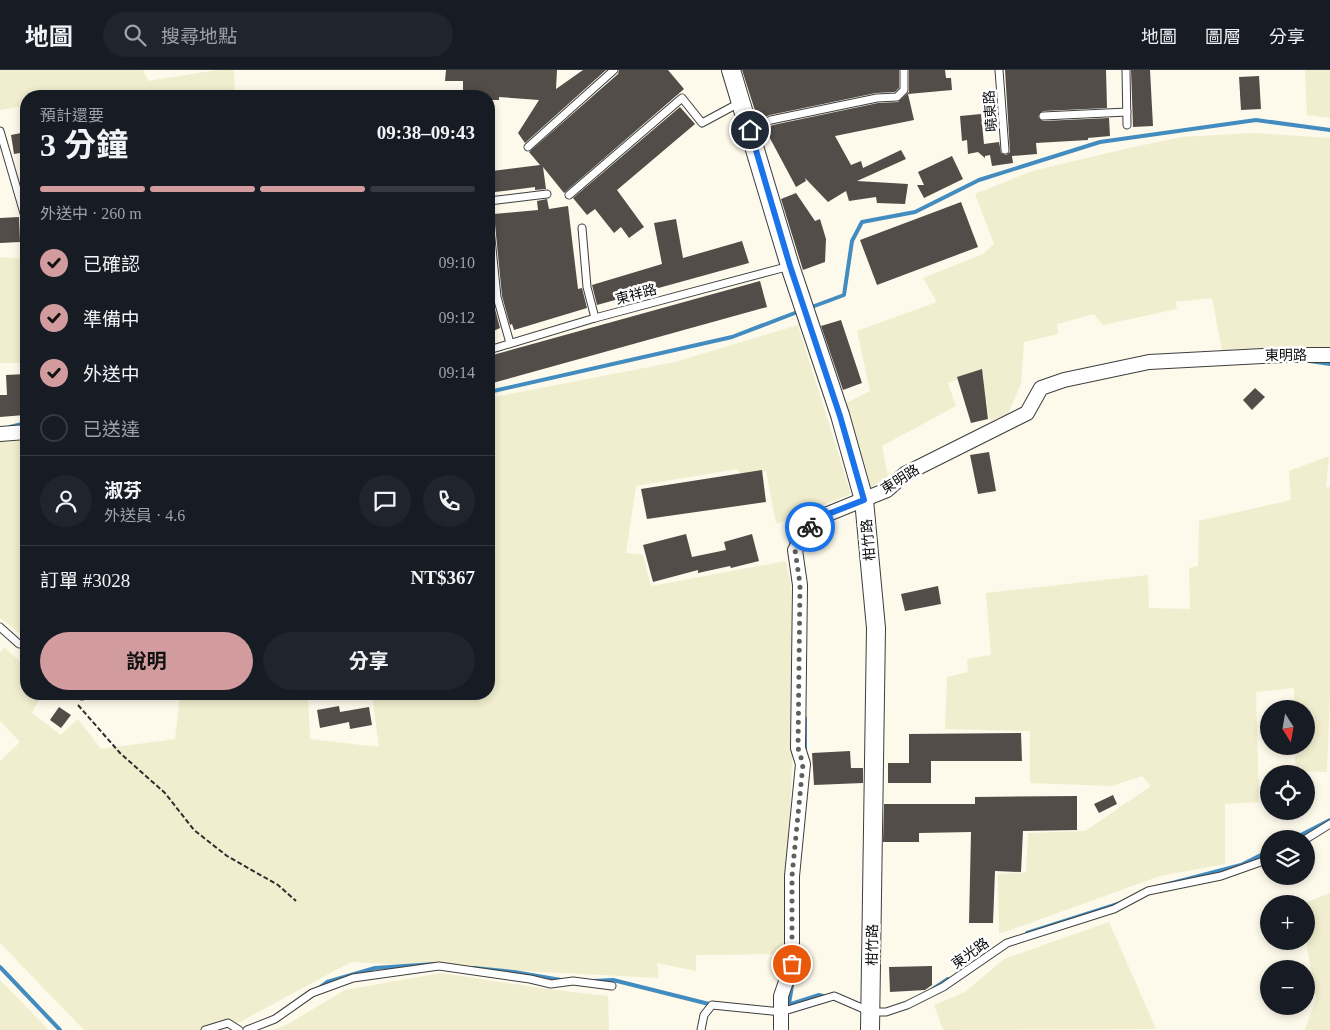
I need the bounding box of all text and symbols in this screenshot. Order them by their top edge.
search box [103,12,453,57]
icon: search [121,21,149,49]
text: 地圖 [25,24,73,50]
text: 搜尋地點 [161,26,237,47]
text: 地圖 [1141,27,1177,47]
text: 圖層 [1205,27,1241,47]
text: 分享 [1269,27,1305,47]
street label: 曉東路 [982,89,999,132]
text: 預計還要 [40,107,104,124]
pin [729,109,771,151]
icon: home [736,116,764,144]
text: 09:38–09:43 [377,122,475,143]
text: 3 分鐘 [40,127,128,163]
text: 外送中 · 260 m [40,205,142,222]
icon: check [40,249,68,277]
text: 已確認 [83,254,140,275]
text: 09:10 [439,254,475,271]
street label: 東祥路 [614,282,658,307]
icon: check [40,304,68,332]
text: 準備中 [83,309,140,330]
text: 09:12 [439,309,475,326]
street label: 東明路 [1265,348,1307,363]
icon: check [40,359,68,387]
text: 外送中 [83,364,140,385]
text: 09:14 [439,364,475,381]
text: 已送達 [83,419,140,440]
street label: 東明路 [878,462,922,497]
button: person [40,475,92,527]
button: chat [359,475,411,527]
button: phone [423,475,475,527]
text: 淑芬 [104,480,142,501]
courier [785,502,835,552]
text: 外送員 · 4.6 [104,507,185,524]
icon: bike [796,513,824,541]
street label: 柑竹路 [858,518,878,562]
text: NT$367 [411,567,475,588]
text: 訂單 #3028 [40,570,130,591]
button: 說明 [40,632,253,690]
button: 分享 [263,632,475,690]
north arrow [1260,700,1315,755]
map controls [1260,700,1315,1015]
button: locate [1260,765,1315,820]
button: layers [1260,830,1315,885]
button: + [1260,895,1315,950]
street label: 柑竹路 [864,924,880,966]
street label: 東光路 [949,935,992,972]
pin [771,943,813,985]
icon: bag [778,950,806,978]
button: − [1260,960,1315,1015]

